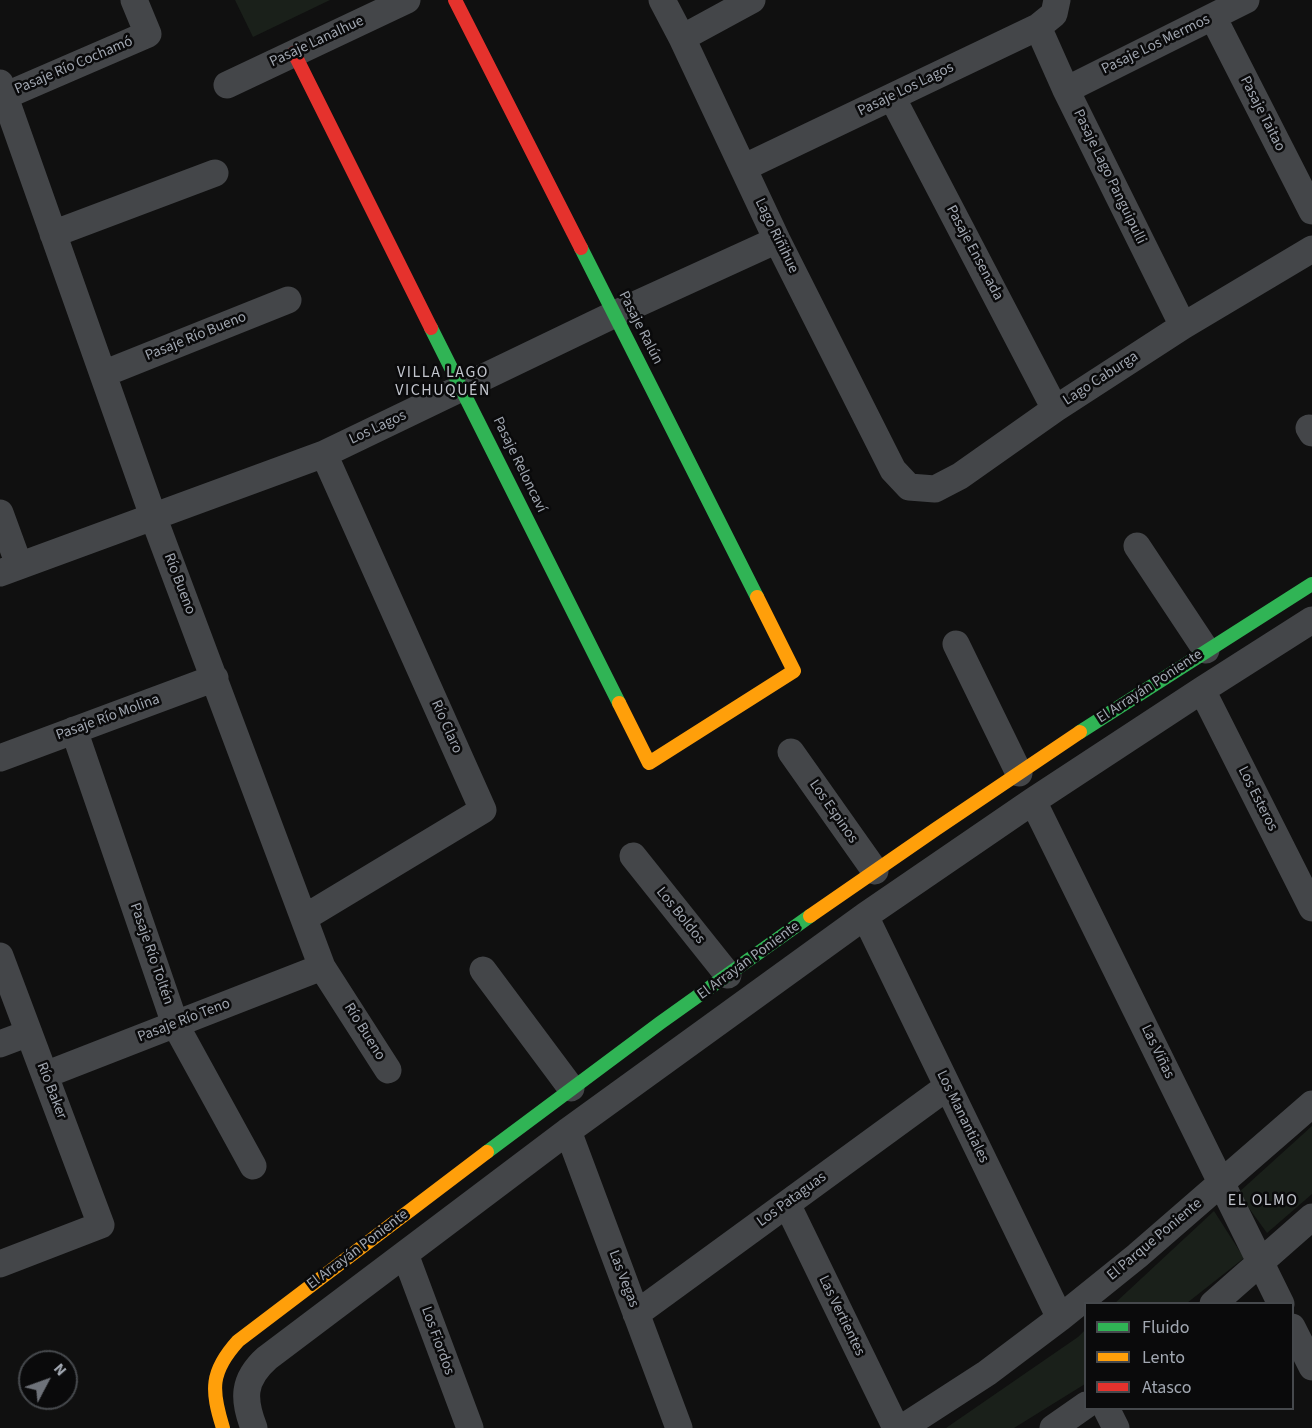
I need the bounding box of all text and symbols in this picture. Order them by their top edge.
street label: Pasaje Los Mermos [1099,11,1213,79]
street label: Pasaje Lanalhue [267,12,367,72]
street label: Pasaje Río Cochamó [12,33,136,99]
street label: Pasaje Los Lagos [855,59,957,121]
street label: Pasaje Taitao [1235,73,1289,155]
street label: Pasaje Lago Panguipulli [1069,107,1149,247]
street label: Lago Riñihue [750,196,802,276]
street label: Pasaje Ensenada [941,202,1007,304]
street label: Pasaje Ralún [614,288,666,368]
street label: Pasaje Río Bueno [143,309,249,365]
street label: Lago Caburga [1060,348,1142,410]
district label: VILLA LAGO VICHUQUÉN [395,363,491,401]
street label: Los Lagos [347,407,409,449]
street label: Pasaje Reloncaví [488,414,550,516]
street label: Río Bueno [159,551,199,617]
street label: El Arrayán Poniente [1094,646,1206,728]
street label: Pasaje Río Molina [54,691,162,745]
street label: Río Claro [426,698,466,756]
street label: Los Esteros [1233,764,1281,834]
street label: Los Espinos [805,777,861,847]
street label: Los Boldos [652,884,708,948]
street label: Pasaje Río Toltén [125,901,177,1007]
street label: El Arrayán Poniente [694,918,804,1004]
street label: Pasaje Río Teno [135,995,233,1047]
street label: Río Bueno [339,1000,389,1064]
street label: Las Viñas [1136,1022,1178,1082]
street label: Río Baker [32,1060,70,1122]
street label: Los Manantiales [932,1068,992,1166]
street label: Los Pataguas [754,1169,830,1231]
district label: EL OLMO [1228,1191,1298,1211]
street label: El Parque Poniente [1104,1195,1206,1285]
street label: El Arrayán Poniente [304,1206,412,1294]
street label: Las Vegas [604,1248,642,1310]
street label: Las Vertientes [814,1273,868,1359]
legend [1084,1302,1294,1410]
street label: Los Fiordos [416,1304,458,1378]
text: Fluido [1142,1315,1189,1340]
text: Lento [1142,1345,1185,1370]
north arrow [18,1350,78,1410]
text: N [48,1358,72,1381]
text: Atasco [1142,1375,1191,1400]

